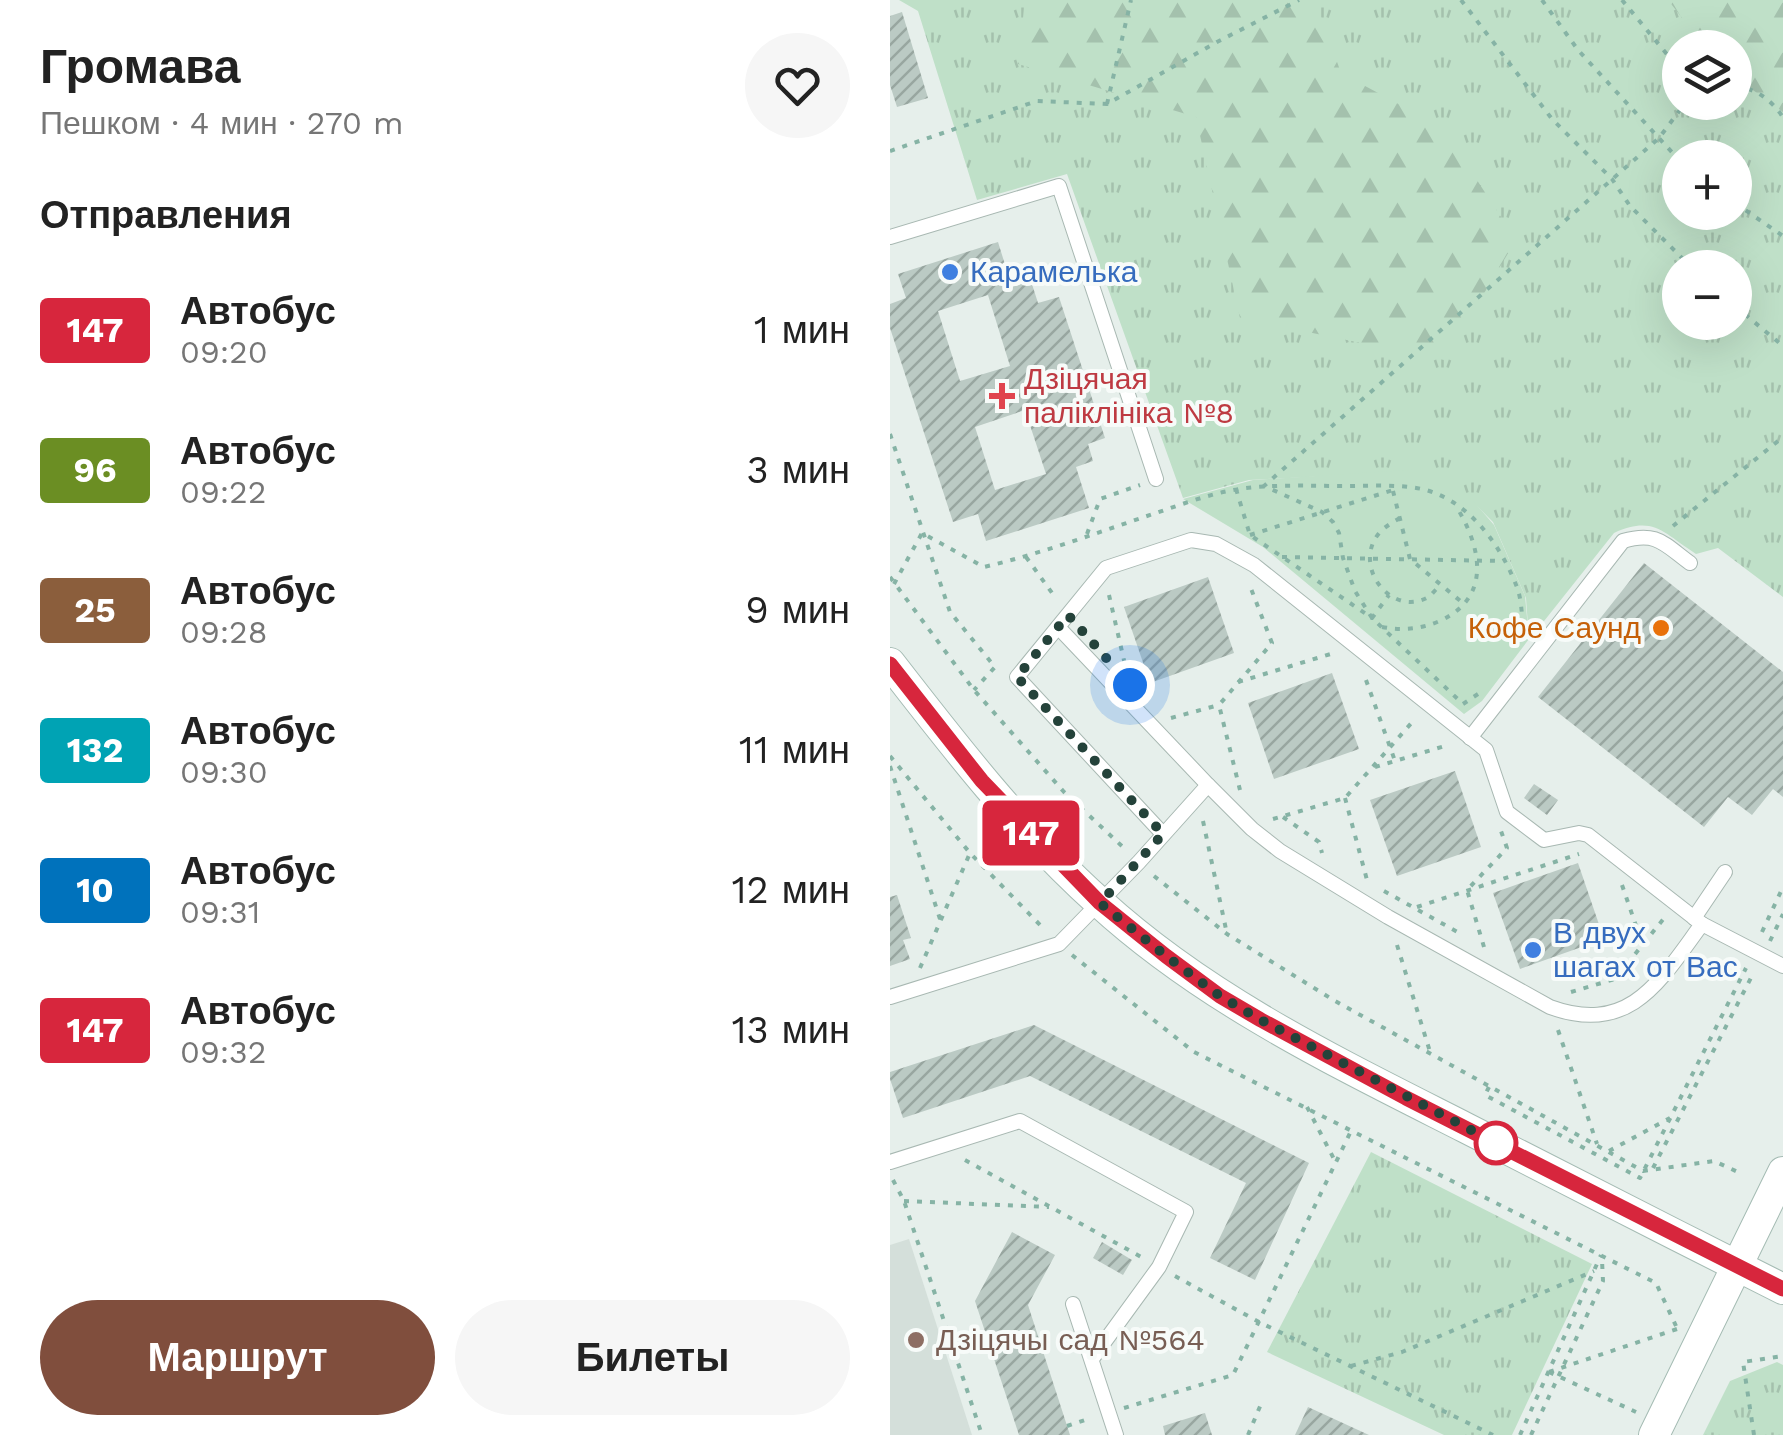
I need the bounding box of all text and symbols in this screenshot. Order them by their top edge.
map controls [1662,30,1752,340]
button: layers [1662,30,1752,120]
button: heart [745,33,850,138]
text: Громава [40,38,241,95]
text: Пешком · 4 мин · 270 m [40,104,403,142]
button: + [1662,140,1752,230]
text: Отправления [40,193,292,237]
button: − [1662,250,1752,340]
place label: Карамелька [970,254,1138,289]
marker: Карамелька [939,261,961,283]
text: Автобус [180,289,336,333]
text: 1 мин [754,308,850,352]
text: 147 [66,309,124,351]
text: 09:20 [180,333,268,371]
place label: Дзіцячая паліклініка №8 [1024,361,1234,430]
marker: Дзіцячая паліклініка №8 [989,383,1015,409]
text: Автобус [180,429,336,473]
text: 3 мин [747,448,850,492]
text: 96 [73,449,117,491]
text: 09:22 [180,473,266,511]
text: Автобус [180,569,336,613]
text: 9 мин [745,588,850,632]
text: 25 [74,589,116,631]
place label: Кофе Саунд [1468,610,1641,645]
text: 09:28 [180,613,268,651]
marker: Кофе Саунд [1650,617,1672,639]
your location [1105,660,1155,710]
text: Автобус [180,709,336,753]
text: 11 мин [739,728,850,772]
text: 132 [67,729,123,771]
text: 09:30 [180,753,268,791]
line badge: 147 [974,800,1088,866]
text: 147 [1002,812,1060,854]
text: Автобус [180,849,336,893]
text: 12 мин [732,868,850,912]
text: 10 [76,869,114,911]
text: 09:31 [180,893,260,931]
place label: В двух шагах от Вас [1553,915,1738,984]
marker: В двух шагах от Вас [1522,939,1544,961]
text: Автобус [180,989,336,1033]
text: 13 мин [732,1008,850,1052]
text: 147 [66,1009,124,1051]
text: 09:32 [180,1033,266,1071]
unlabelled marker [1475,1122,1517,1164]
button: Маршрут [40,1300,435,1415]
button: Билеты [455,1300,850,1415]
place label: Дзіцячы сад №564 [936,1322,1205,1357]
marker: Дзіцячы сад №564 [905,1329,927,1351]

